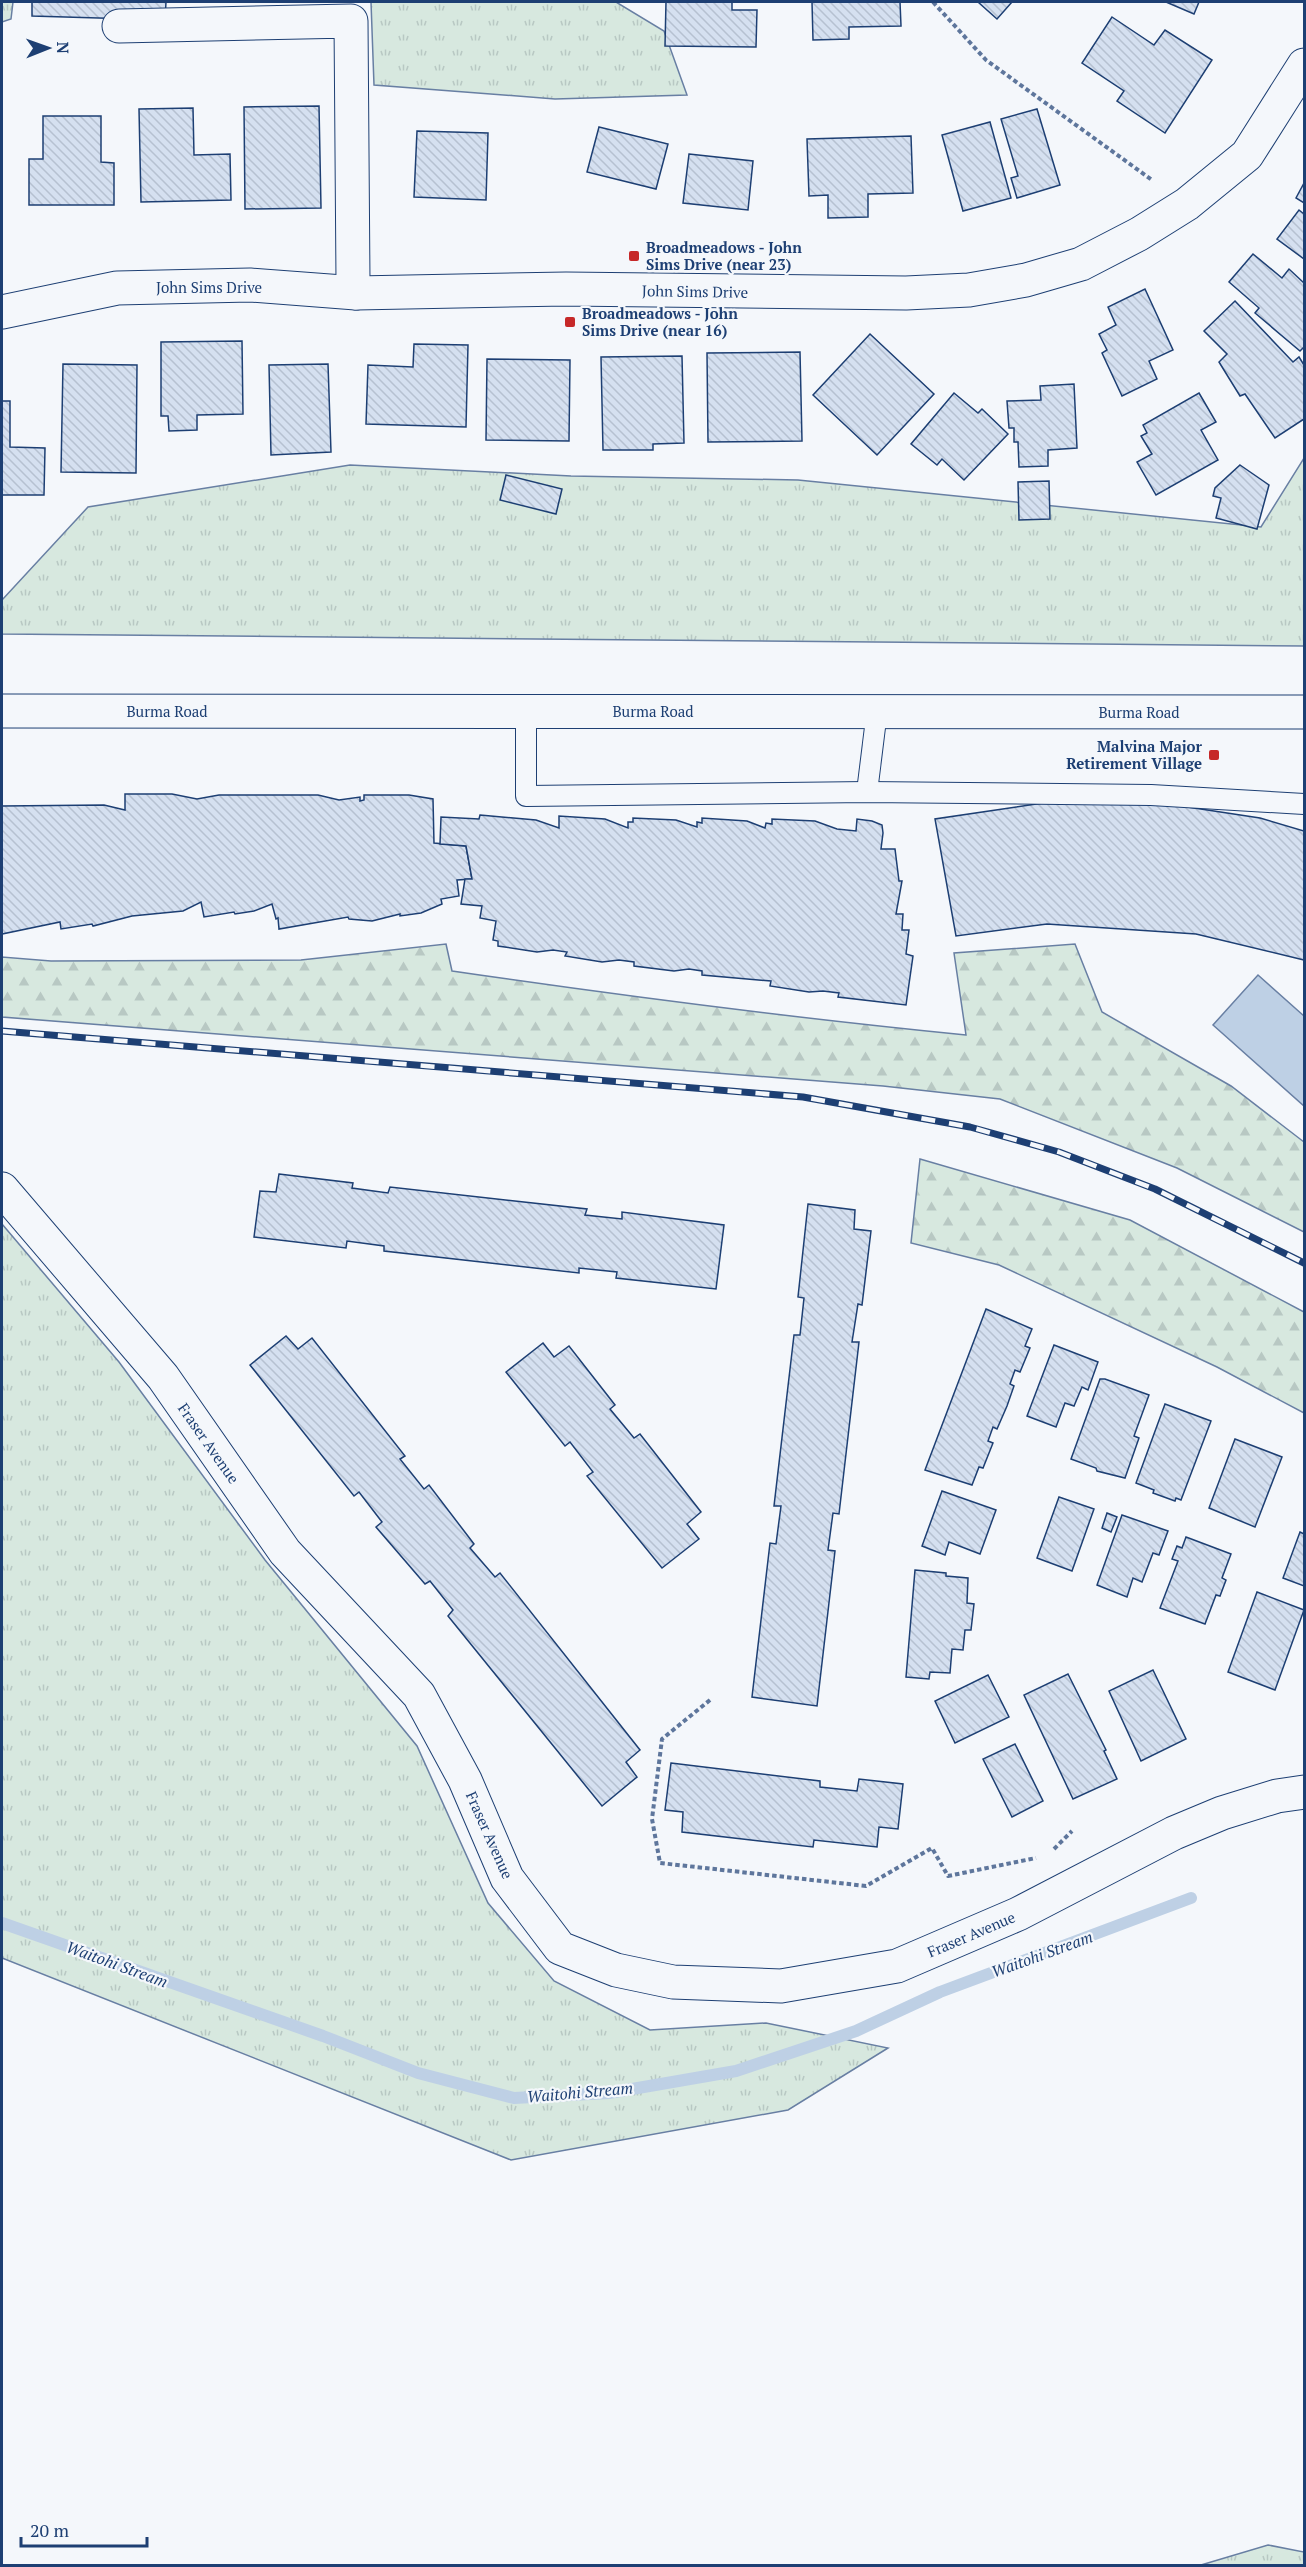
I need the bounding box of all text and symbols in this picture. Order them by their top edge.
north arrow [18,18,78,78]
text: N [52,41,74,54]
place label: Broadmeadows - John Sims Drive (near 23) [646,237,802,274]
marker: Broadmeadows - John Sims Drive (near 23) [627,249,641,263]
street label: John Sims Drive [156,277,262,297]
street label: John Sims Drive [642,280,748,302]
place label: Broadmeadows - John Sims Drive (near 16) [582,303,738,340]
marker: Broadmeadows - John Sims Drive (near 16) [563,315,577,329]
street label: Burma Road [126,701,208,721]
street label: Burma Road [612,701,694,721]
street label: Burma Road [1098,702,1180,722]
place label: Malvina Major Retirement Village [1066,736,1203,773]
marker: Malvina Major Retirement Village [1207,748,1221,762]
street label: Fraser Avenue [174,1399,244,1487]
street label: Fraser Avenue [462,1788,518,1882]
street label: Fraser Avenue [924,1906,1018,1962]
water label: Waitohi Stream [988,1925,1096,1983]
water label: Waitohi Stream [63,1935,171,1993]
water label: Waitohi Stream [526,2076,634,2108]
scale bar [21,2510,147,2548]
text: 20 m [30,2518,70,2542]

